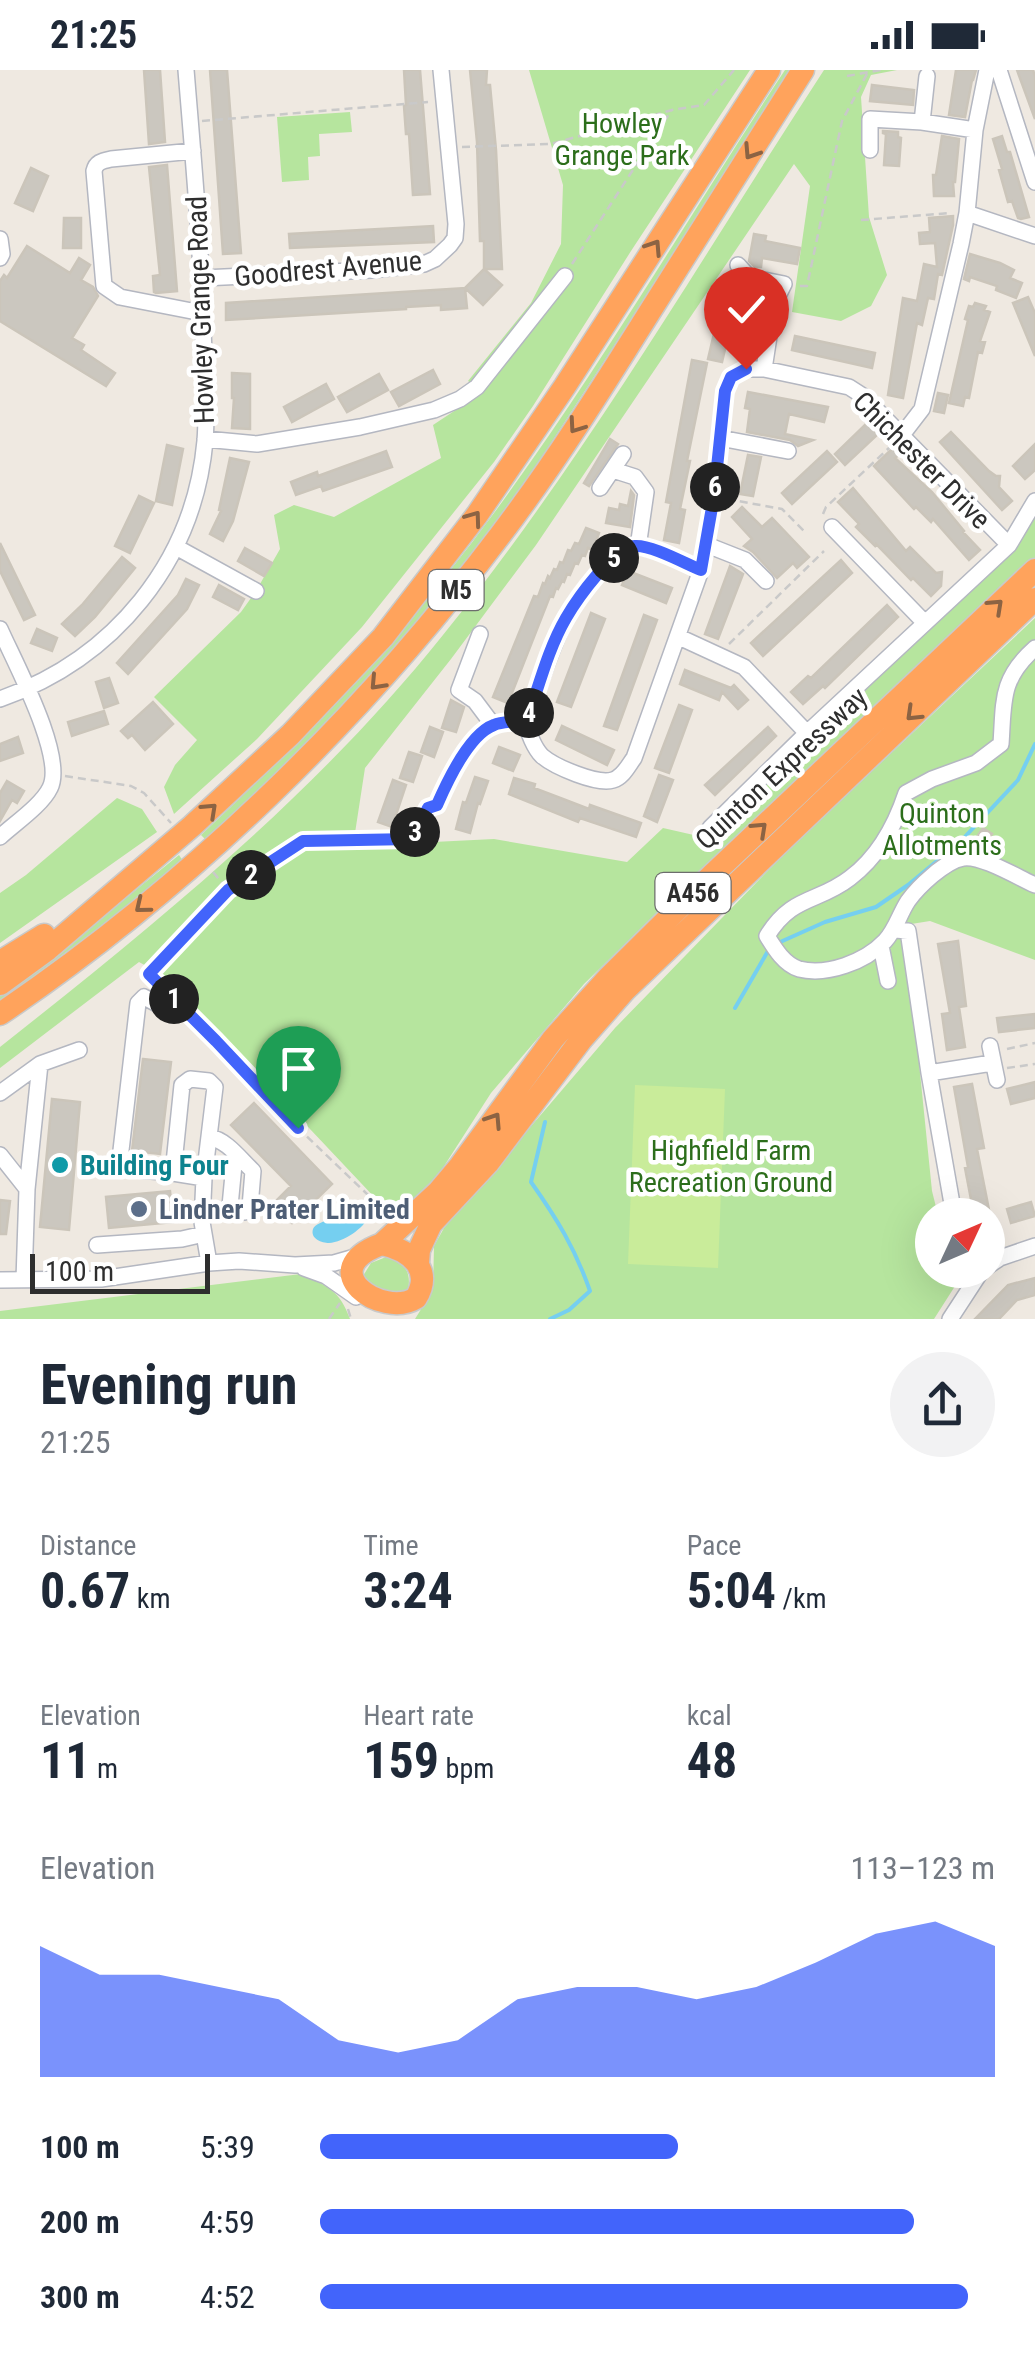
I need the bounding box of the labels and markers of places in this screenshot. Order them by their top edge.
pin [704,267,789,370]
pin: 6 [690,462,740,512]
pin: 5 [589,533,639,583]
pin: 4 [504,688,554,738]
pin: 3 [390,807,440,857]
pin: 2 [226,850,276,900]
pin: 1 [149,974,199,1024]
pin [256,1026,341,1129]
place label: Building Four [80,1149,229,1182]
marker: Building Four [49,1154,71,1176]
place label: Lindner Prater Limited [159,1193,410,1226]
marker: Lindner Prater Limited [128,1198,150,1220]

